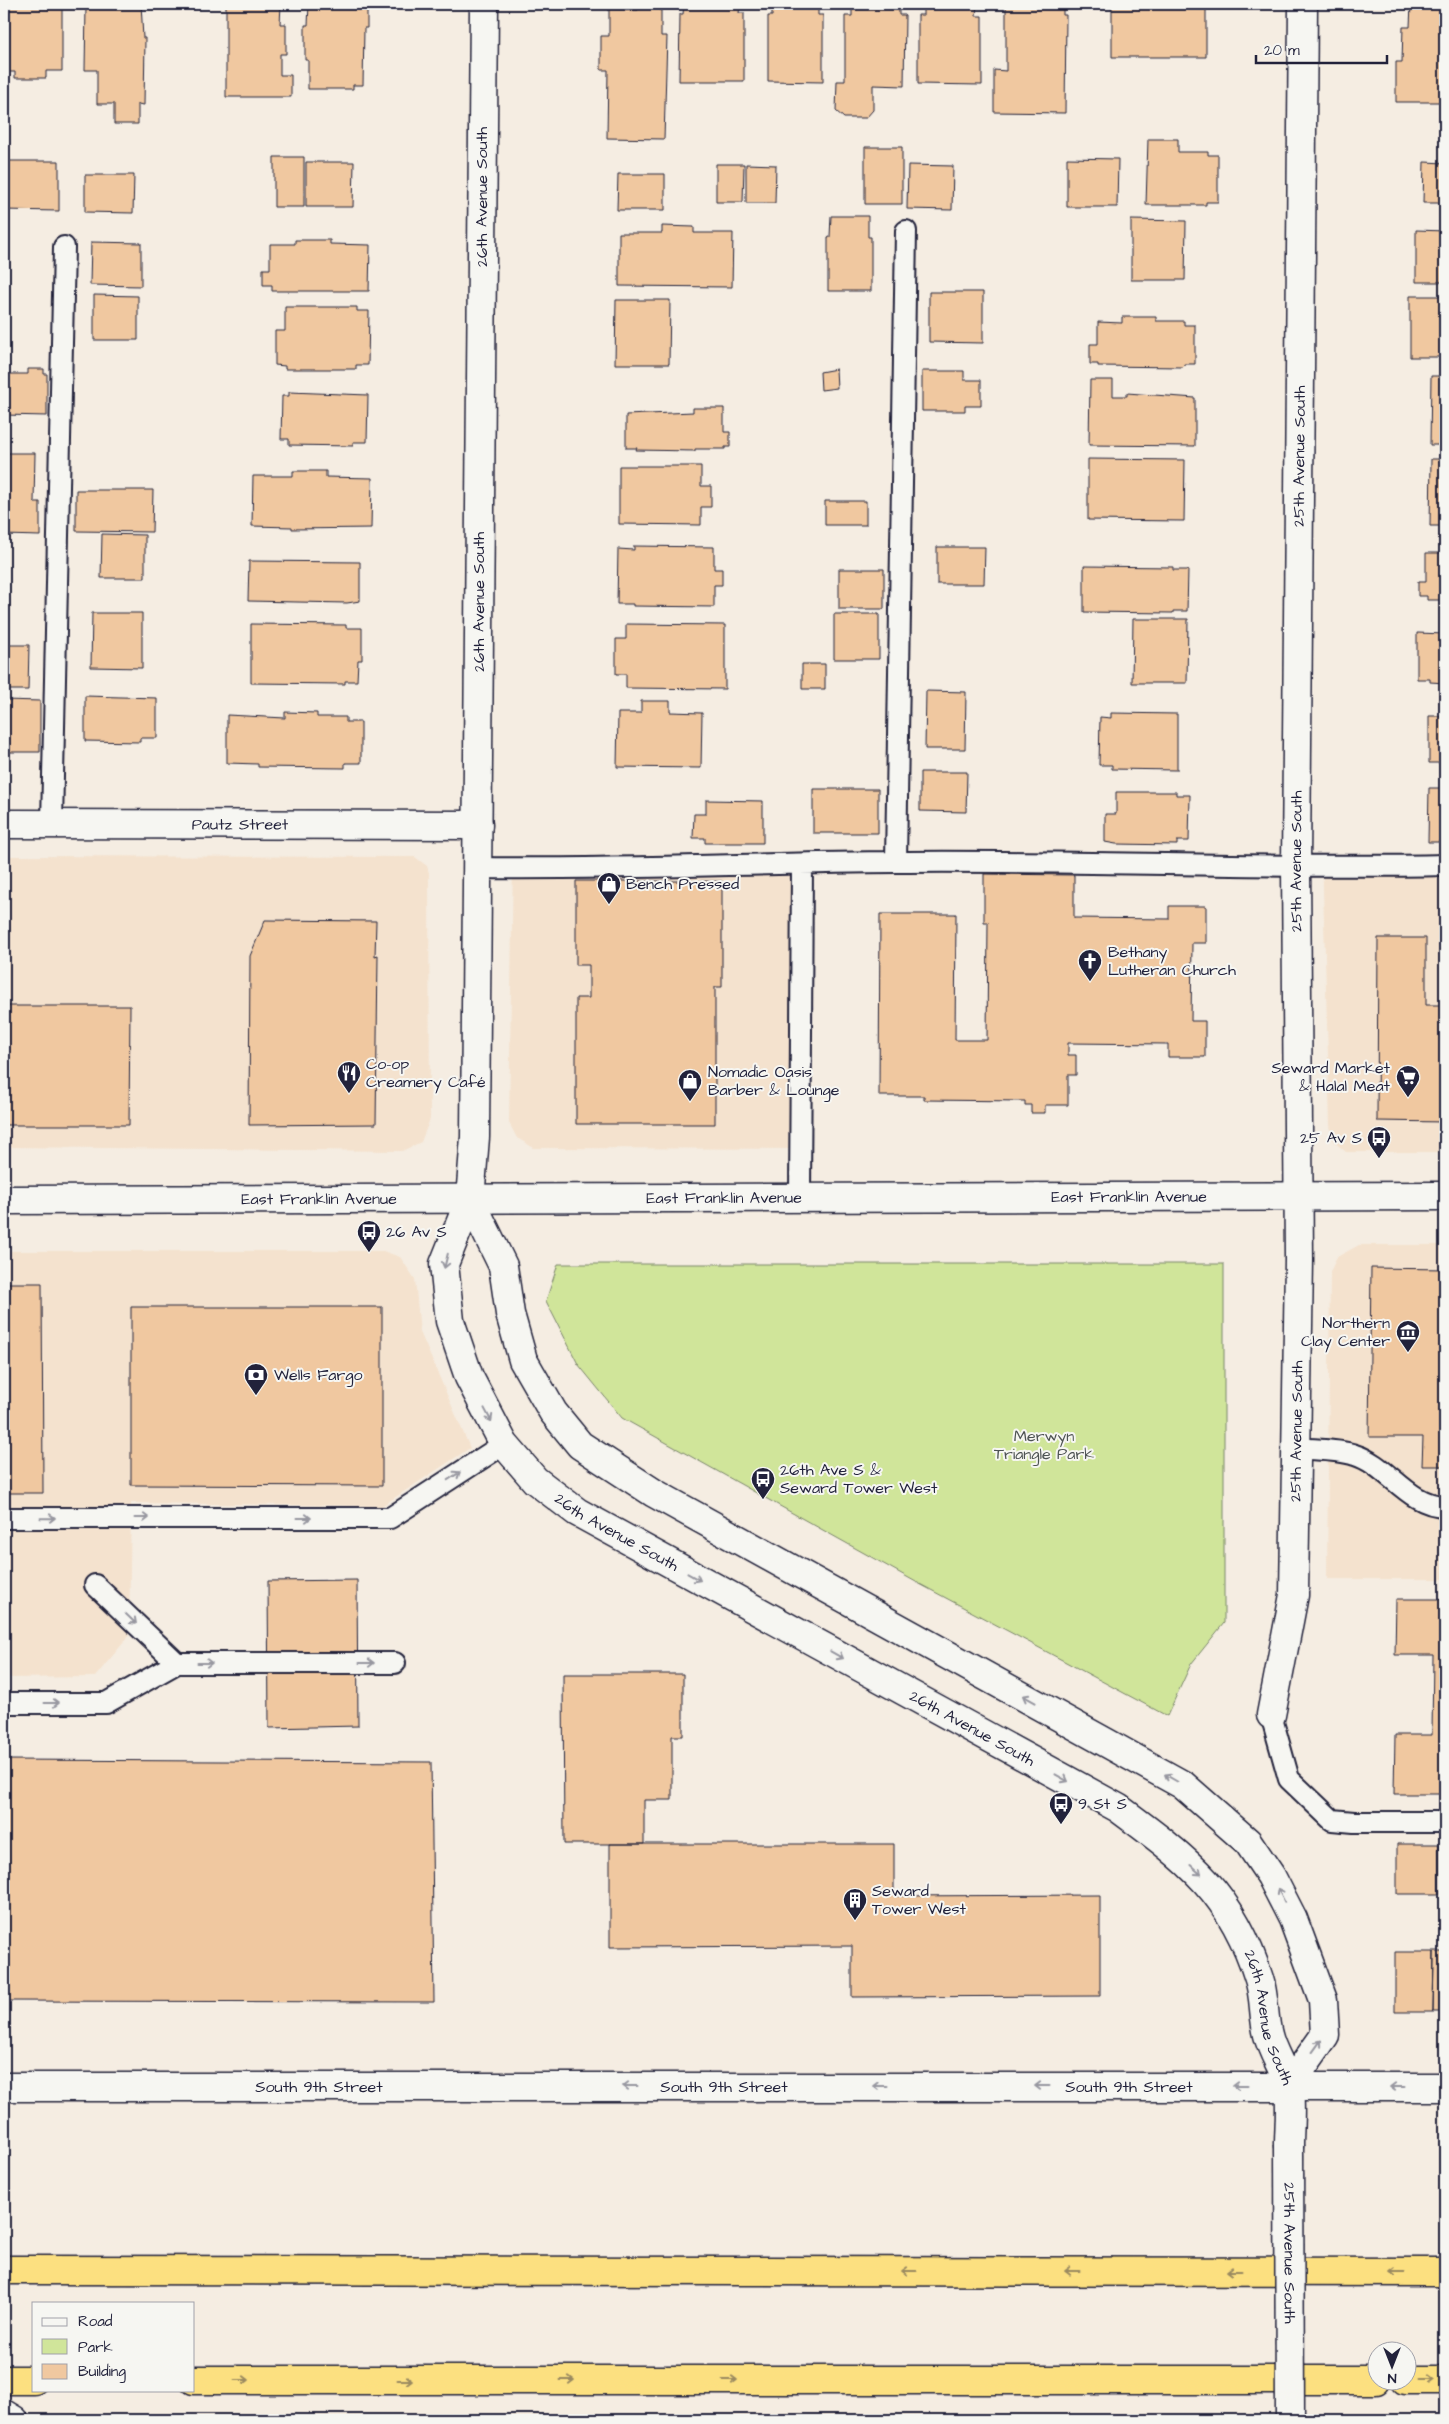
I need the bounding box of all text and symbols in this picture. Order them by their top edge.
scale bar [1256,32,1388,64]
text: 20 m [1264,40,1300,61]
street label: 26th Avenue South [471,127,493,267]
street label: 25th Avenue South [1288,385,1311,527]
street label: 26th Avenue South [468,532,490,672]
street label: 25th Avenue South [1285,790,1308,932]
street label: Pautz Street [192,813,289,836]
shop icon: Bench Pressed [596,871,622,905]
place label: Bench Pressed [626,873,739,895]
place label: Bethany Lutheran Church [1108,941,1236,981]
church icon: Bethany Lutheran Church [1077,948,1103,982]
place label: Co-op Creamery Café [366,1053,486,1094]
place label: Seward Market & Halal Meat [1271,1057,1391,1097]
restaurant icon: Co-op Creamery Café [336,1060,362,1094]
place label: Nomadic Oasis Barber & Lounge [708,1061,840,1102]
supermarket icon: Seward Market & Halal Meat [1395,1064,1421,1098]
shop icon: Nomadic Oasis Barber & Lounge [677,1068,703,1102]
bus stop icon: 25 Av S [1366,1125,1392,1159]
place label: 25 Av S [1300,1127,1362,1149]
street label: East Franklin Avenue [1051,1186,1207,1208]
street label: East Franklin Avenue [646,1187,802,1209]
street label: East Franklin Avenue [241,1188,397,1210]
bus stop icon: 26 Av S [356,1219,382,1253]
place label: 26 Av S [386,1221,447,1243]
one-way arrow [441,1253,450,1269]
place label: Northern Clay Center [1301,1312,1390,1353]
museum icon: Northern Clay Center [1395,1319,1421,1353]
street label: 25th Avenue South [1284,1360,1308,1502]
bank icon: Wells Fargo [243,1362,269,1396]
place label: Wells Fargo [274,1364,362,1387]
one-way arrow [484,1407,493,1422]
park label: Merwyn Triangle Park [994,1425,1094,1466]
place label: 26th Ave S & Seward Tower West [780,1459,938,1499]
bus stop icon: 26th Ave S & Seward Tower West [750,1466,776,1500]
one-way arrow [447,1471,461,1481]
street label: 26th Avenue South [550,1488,683,1577]
one-way arrow [40,1513,56,1523]
one-way arrow [133,1513,149,1523]
one-way arrow [296,1513,312,1523]
one-way arrow [687,1572,701,1582]
one-way arrow [124,1613,137,1625]
one-way arrow [829,1650,844,1660]
one-way arrow [196,1658,213,1668]
one-way arrow [359,1658,375,1668]
street label: 26th Avenue South [905,1685,1039,1772]
one-way arrow [1022,1694,1037,1703]
one-way arrow [44,1698,60,1708]
one-way arrow [1055,1773,1070,1783]
one-way arrow [1164,1773,1178,1783]
bus stop icon: 9 St S [1048,1791,1074,1825]
place label: 9 St S [1078,1793,1127,1815]
one-way arrow [1189,1864,1202,1876]
place label: Seward Tower West [872,1880,967,1920]
building icon: Seward Tower West [842,1887,868,1921]
one-way arrow [1276,1887,1286,1902]
street label: 26th Avenue South [1239,1947,1299,2088]
one-way arrow [1312,2039,1322,2053]
street label: South 9th Street [255,2076,383,2098]
street label: South 9th Street [660,2076,788,2098]
street label: South 9th Street [1065,2076,1193,2098]
one-way arrow [622,2081,638,2091]
one-way arrow [872,2081,888,2091]
one-way arrow [1035,2081,1051,2091]
one-way arrow [1232,2081,1248,2091]
one-way arrow [1389,2082,1405,2092]
street label: 25th Avenue South [1278,2182,1301,2324]
one-way arrow [901,2266,918,2276]
one-way arrow [1064,2266,1080,2276]
one-way arrow [1226,2266,1242,2276]
one-way arrow [1389,2267,1405,2277]
legend [32,2302,195,2392]
text: Road [78,2311,113,2332]
text: Park [78,2337,113,2358]
north arrow [1366,2342,1416,2392]
text: Building [78,2361,126,2383]
text: N [1387,2368,1396,2388]
one-way arrow [234,2375,250,2385]
one-way arrow [396,2375,413,2385]
one-way arrow [559,2375,575,2385]
one-way arrow [722,2375,738,2385]
one-way arrow [1418,2375,1434,2385]

